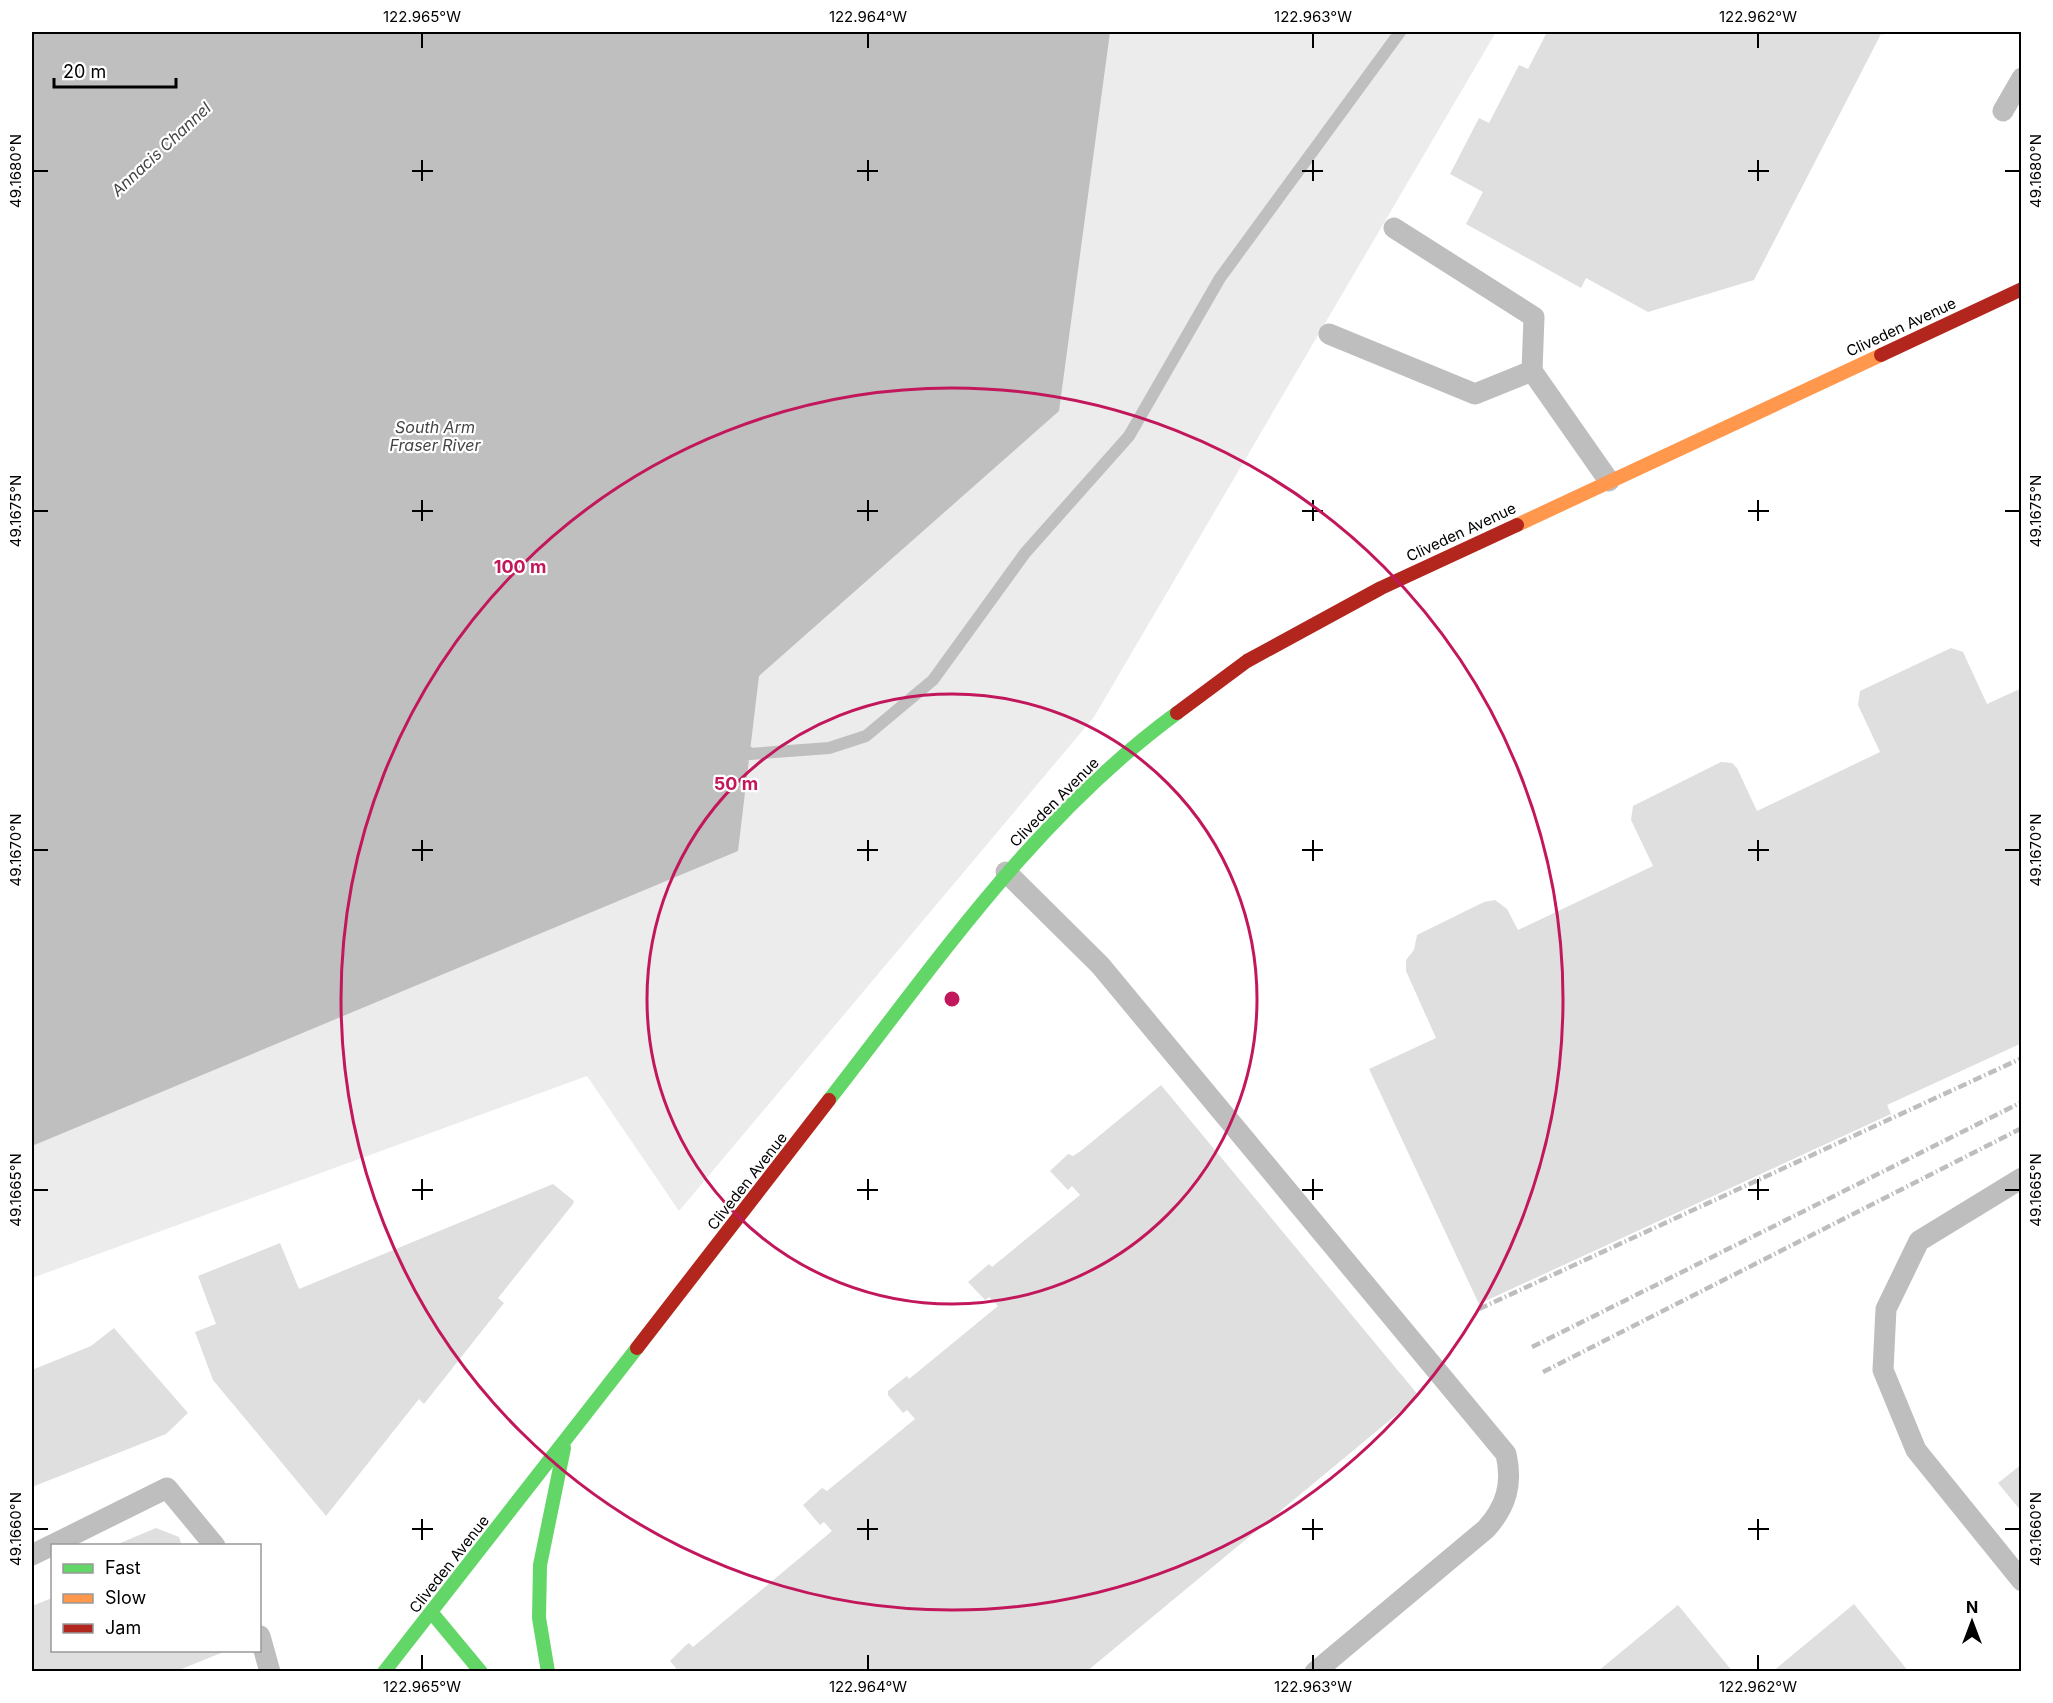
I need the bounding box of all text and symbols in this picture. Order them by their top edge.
text: 122.965°W [383,7,461,26]
text: 122.964°W [829,7,907,26]
text: 122.963°W [1274,7,1352,26]
text: 122.962°W [1719,7,1797,26]
scale bar [54,51,176,89]
text: 20 m [63,61,106,82]
water label: Annacis Channel [106,98,215,201]
text: 49.1680°N [6,134,25,208]
text: 49.1680°N [2026,134,2045,208]
street label: Cliveden Avenue [1843,293,1959,361]
water label: South Arm Fraser River [390,417,481,455]
text: 49.1675°N [6,475,25,547]
text: 49.1675°N [2026,475,2045,547]
street label: Cliveden Avenue [1403,498,1519,566]
text: 100 m [494,556,546,577]
street label: Cliveden Avenue [1005,753,1103,851]
text: 50 m [714,773,758,794]
text: 49.1670°N [6,814,25,886]
text: 49.1670°N [2026,814,2045,886]
centre of rings [942,989,962,1009]
street label: Cliveden Avenue [703,1128,791,1234]
text: 49.1665°N [6,1153,25,1227]
text: 49.1665°N [2026,1153,2045,1227]
text: 49.1660°N [6,1492,25,1566]
text: 49.1660°N [2026,1492,2045,1566]
street label: Cliveden Avenue [405,1511,493,1617]
legend [51,1544,261,1652]
text: Fast [105,1557,141,1578]
text: Slow [105,1587,146,1608]
north arrow [1942,1592,2002,1652]
text: N [1966,1597,1978,1617]
text: Jam [105,1617,141,1638]
text: 122.965°W [383,1677,461,1696]
text: 122.964°W [829,1677,907,1696]
text: 122.963°W [1274,1677,1352,1696]
text: 122.962°W [1719,1677,1797,1696]

